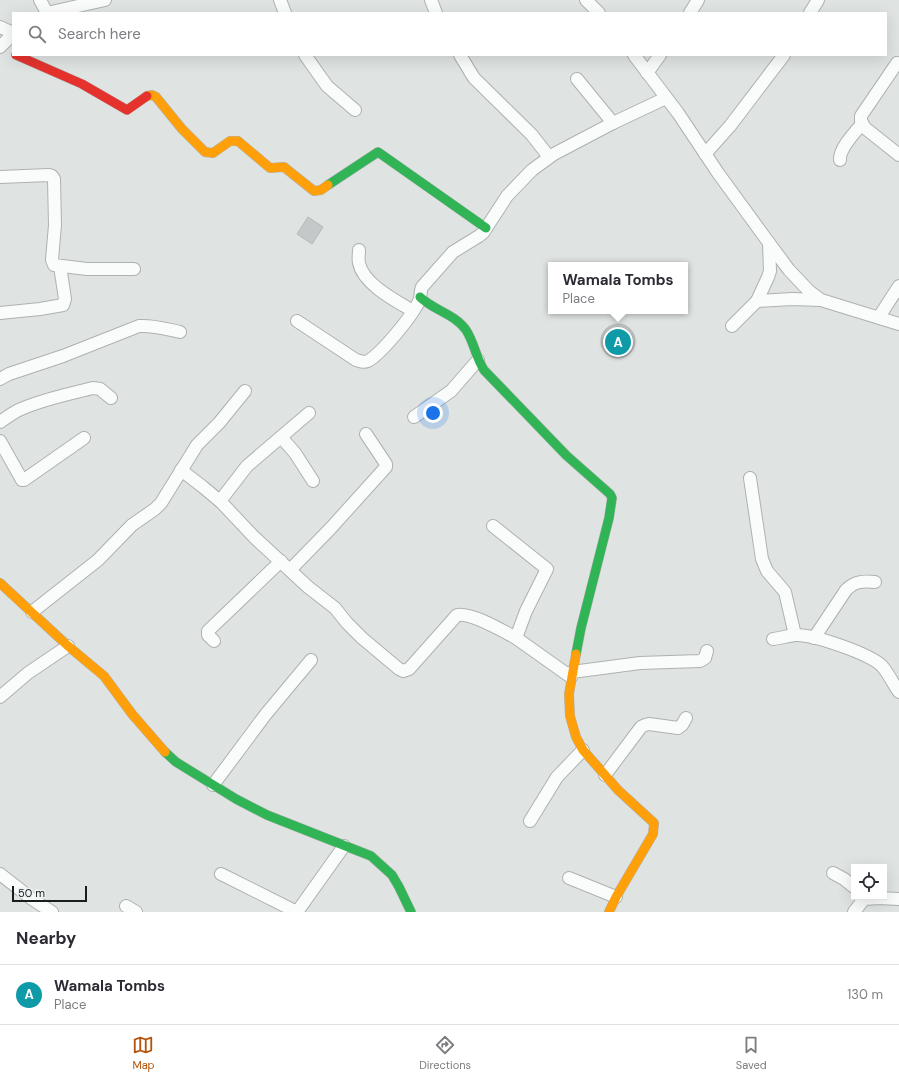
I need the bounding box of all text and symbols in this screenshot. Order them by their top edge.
search box [12,12,887,56]
icon: search [26,23,48,45]
text: Search here [58,24,141,44]
popup [548,262,688,314]
text: Wamala Tombs [562,270,674,290]
text: Place [562,290,595,307]
pin: A [605,327,631,357]
your location [423,403,443,423]
map controls [851,864,887,900]
button: locate [851,864,887,900]
scale bar [12,884,87,903]
text: 50 m [18,886,45,900]
text: Nearby [16,927,76,949]
text: Wamala Tombs [54,976,165,996]
text: A [24,986,34,1003]
text: 130 m [847,986,883,1003]
text: Place [54,996,86,1013]
tab: Map [132,1034,155,1072]
tab: Directions [419,1034,471,1072]
tab: Saved [736,1034,767,1072]

